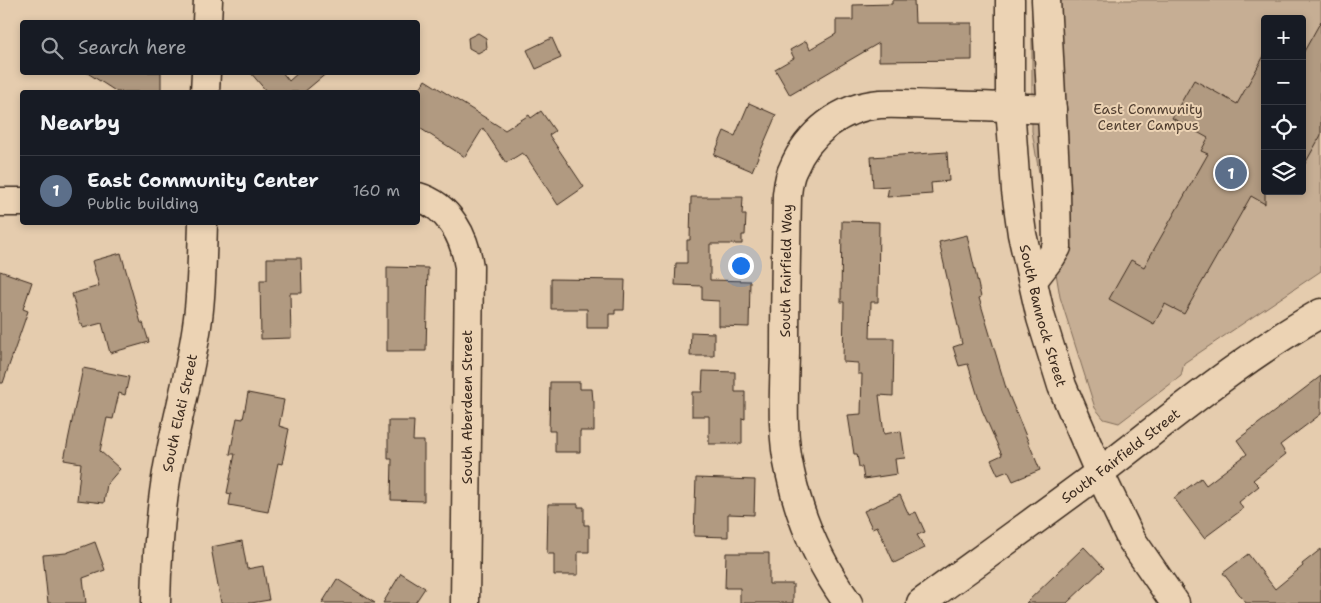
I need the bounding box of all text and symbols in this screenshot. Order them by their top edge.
map controls [1261,15,1306,195]
button: + [1261,15,1306,60]
search box [20,20,420,75]
icon: search [38,34,66,62]
text: Search here [78,35,187,60]
button: − [1261,60,1306,105]
park label: East Community Center Campus [1093,100,1203,134]
button: locate [1261,105,1306,150]
text: Nearby [40,109,120,137]
button: layers [1261,150,1306,195]
pin: 1 [1215,154,1247,192]
text: East Community Center [87,168,319,193]
text: 1 [52,180,60,201]
text: 160 m [353,180,400,201]
text: Public building [87,193,199,214]
street label: South Fairfield Way [776,204,796,338]
street label: South Bannock Street [1016,243,1071,389]
your location [728,253,754,279]
street label: South Aberdeen Street [458,330,476,484]
street label: South Elati Street [158,352,201,473]
street label: South Fairfield Street [1057,404,1184,507]

